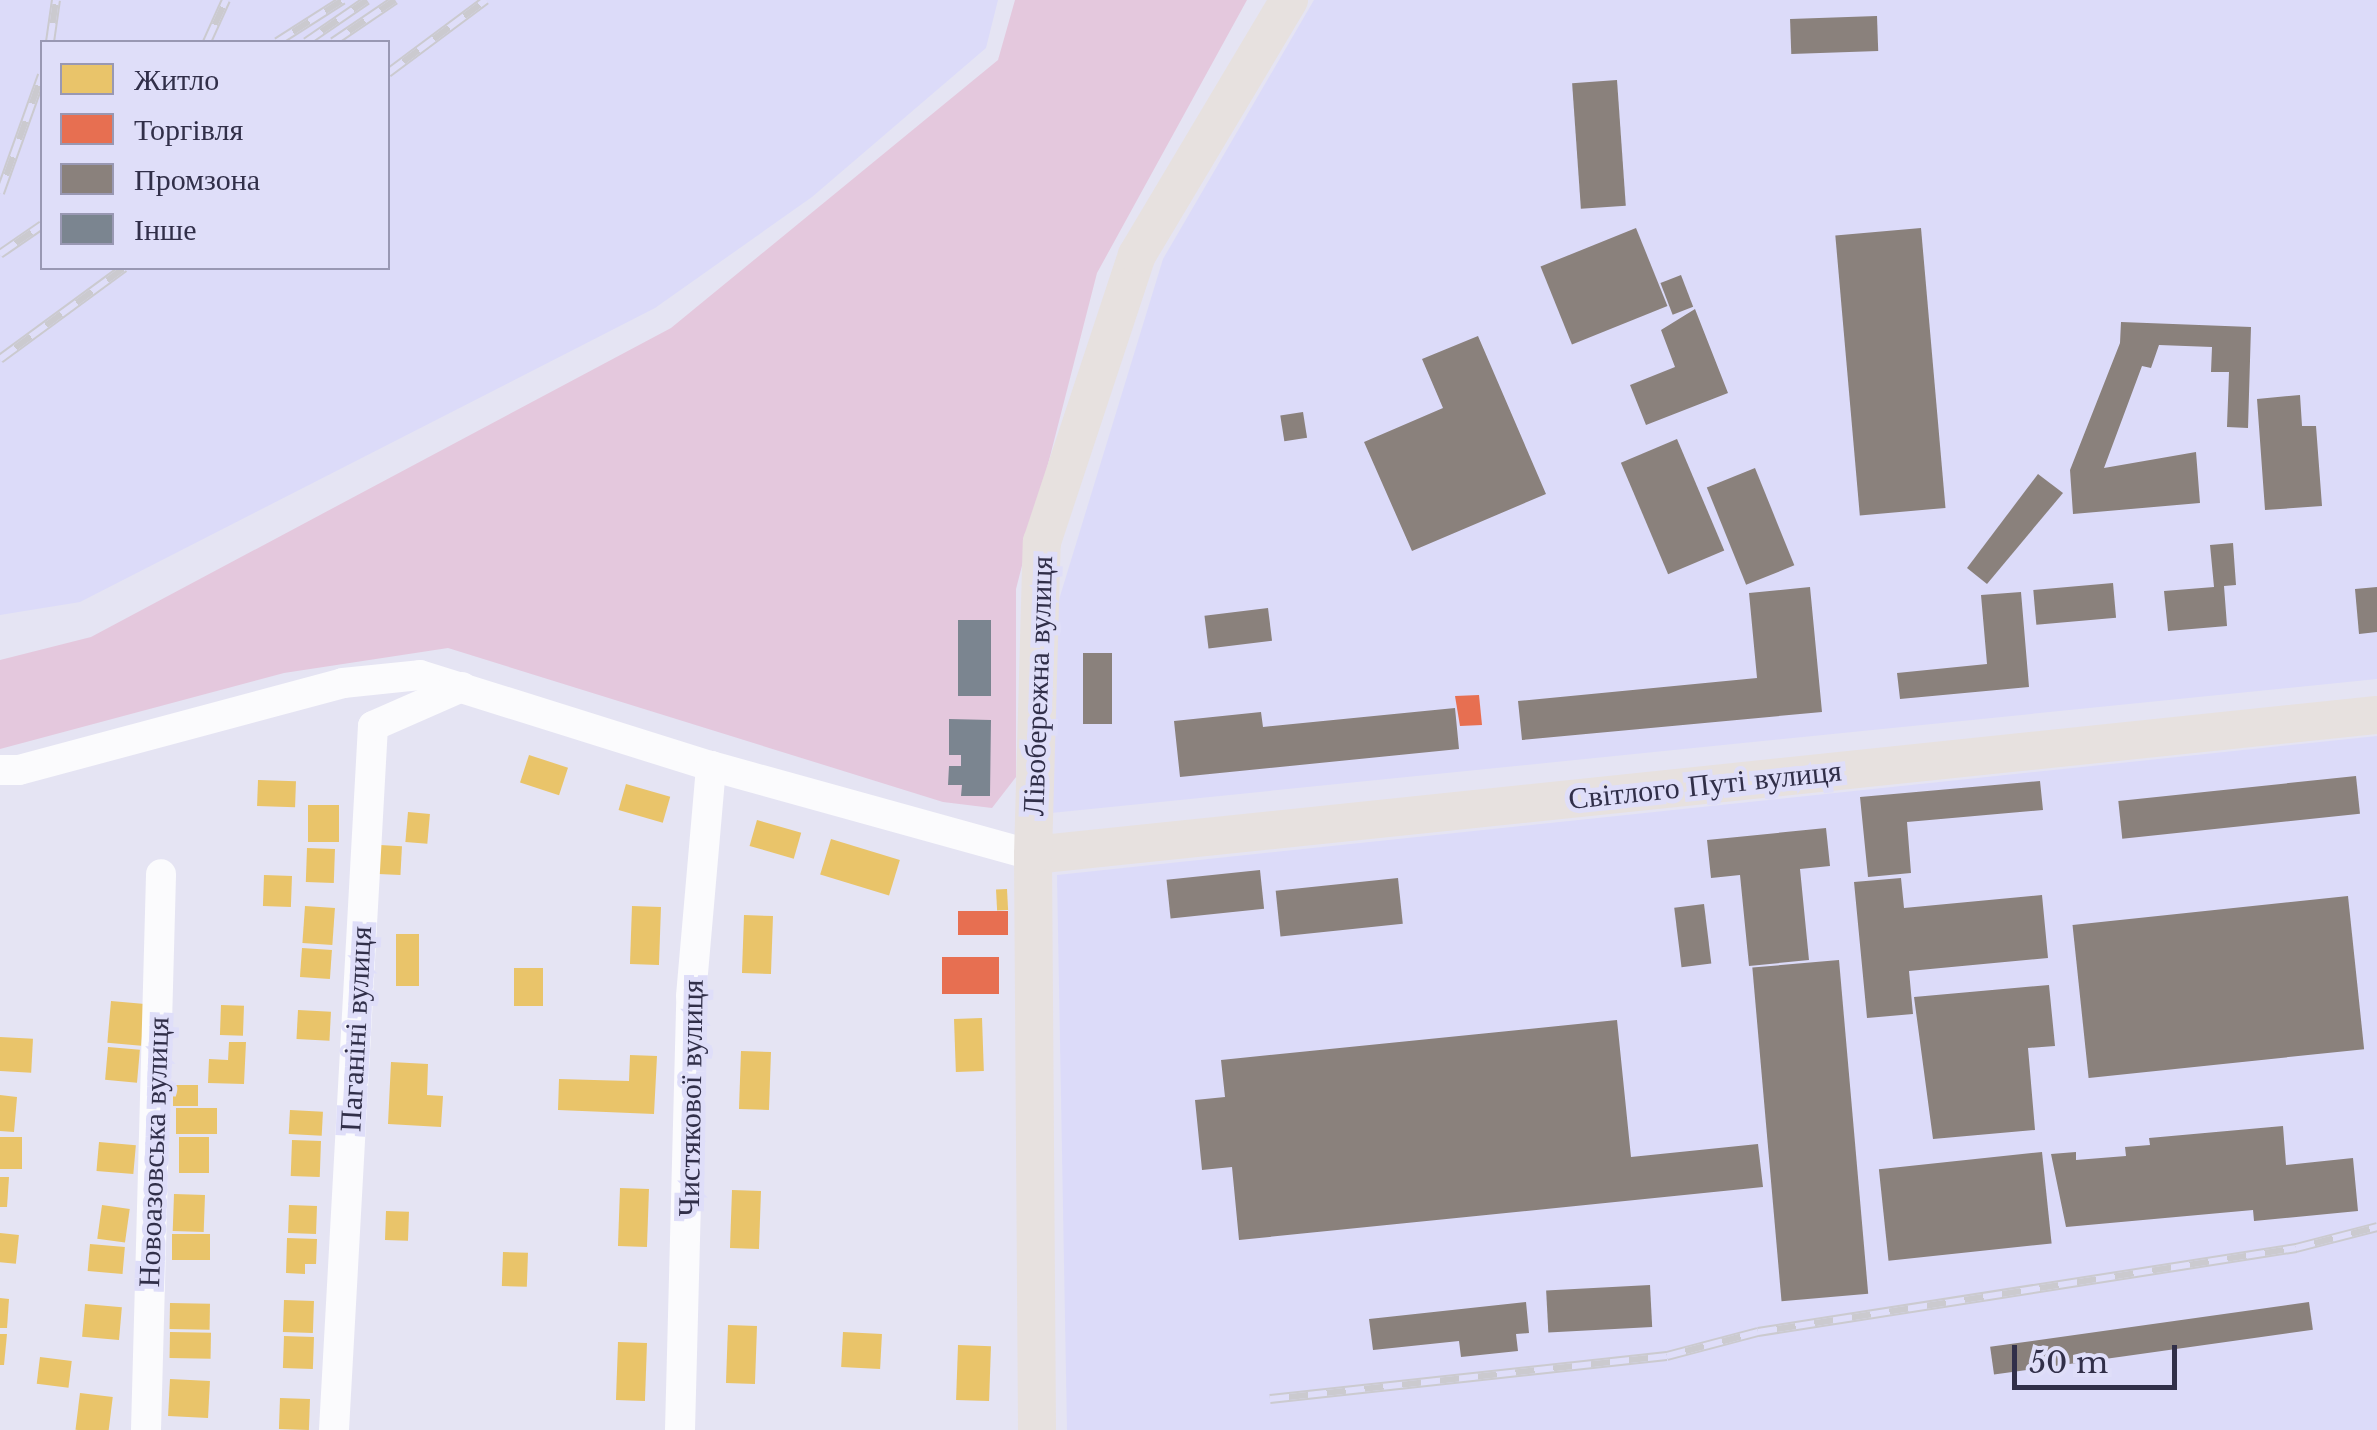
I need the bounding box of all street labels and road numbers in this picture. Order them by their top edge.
street label: Лівобережна вулиця [1015,555,1061,817]
street label: Світлого Путі вулиця [1567,753,1843,817]
street label: Паганіні вулиця [333,925,379,1133]
street label: Чистякової вулиця [671,979,711,1217]
street label: Новоазовська вулиця [131,1016,177,1288]

